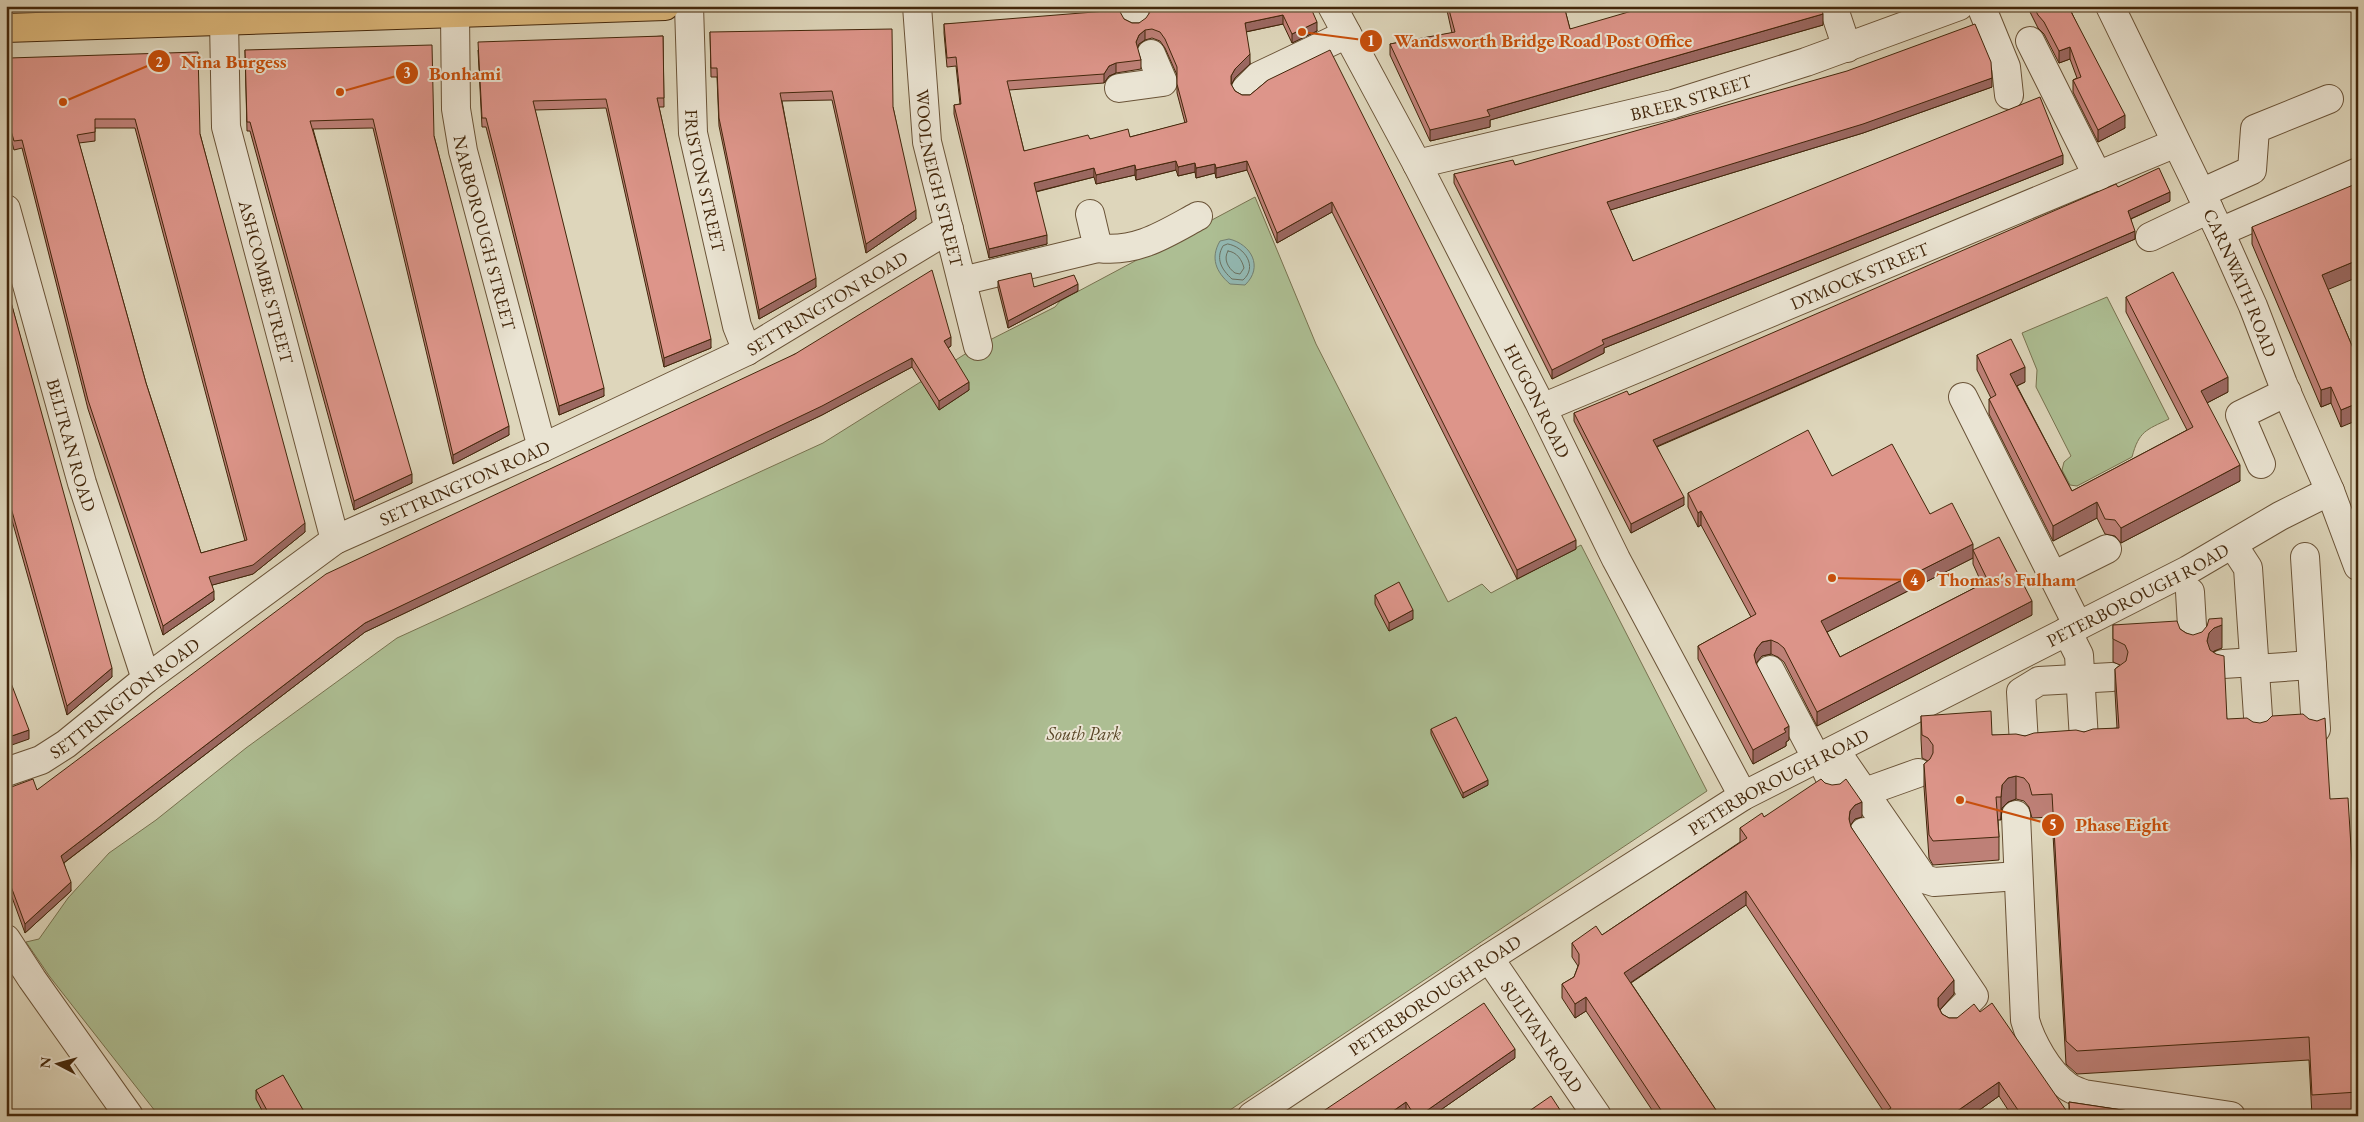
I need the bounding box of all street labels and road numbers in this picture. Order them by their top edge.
street label: BREER STREET [1628,68,1756,125]
street label: WOOLNEIGH STREET [912,88,970,270]
street label: FRISTON STREET [681,109,731,255]
street label: NARBOROUGH STREET [449,133,522,333]
street label: ASHCOMBE STREET [234,196,300,367]
street label: CARNWATH ROAD [2199,204,2283,360]
street label: DYMOCK STREET [1787,236,1933,314]
street label: SETTRINGTON ROAD [742,245,912,360]
street label: HUGON ROAD [1499,340,1576,461]
street label: BELTRAN ROAD [42,376,102,514]
street label: SETTRINGTON ROAD [375,434,554,530]
street label: PETERBOROUGH ROAD [2042,537,2233,652]
street label: SETTRINGTON ROAD [45,632,204,763]
street label: PETERBOROUGH ROAD [1683,723,1872,840]
street label: PETERBOROUGH ROAD [1343,929,1525,1060]
street label: SULIVAN ROAD [1496,976,1589,1097]

